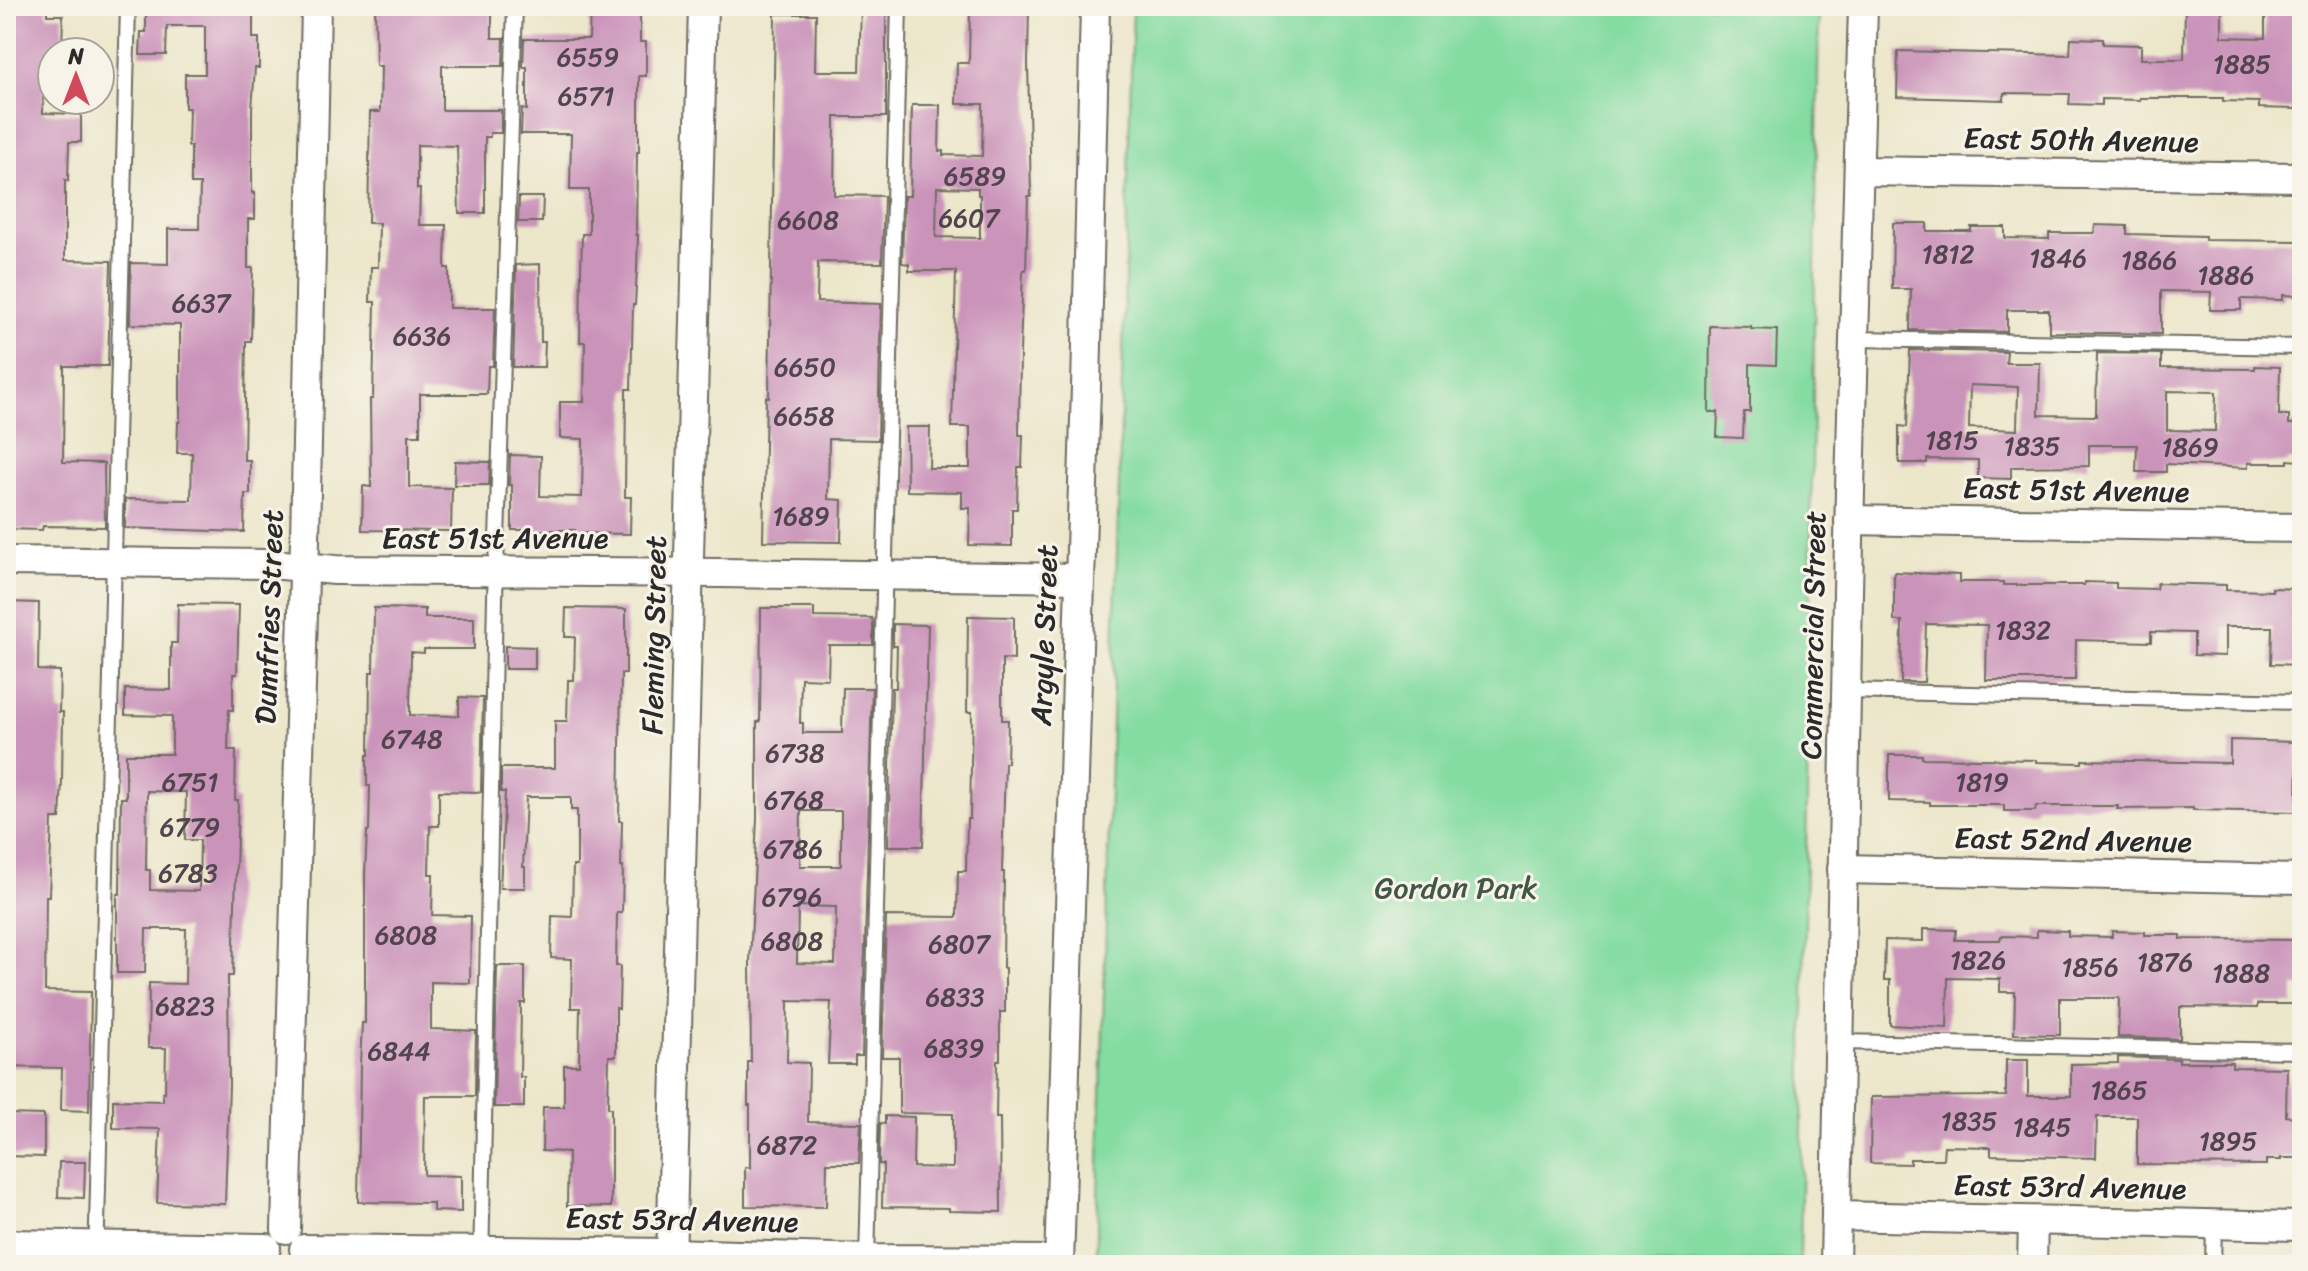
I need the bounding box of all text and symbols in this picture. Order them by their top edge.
house number: 6559 [557,34,619,80]
north arrow [36,36,116,116]
text: N [67,37,84,76]
house number: 1885 [2213,41,2271,87]
house number: 6571 [558,73,614,119]
street label: East 50th Avenue [1963,111,2199,169]
house number: 6589 [944,153,1006,199]
house number: 6607 [939,195,1002,241]
house number: 6608 [777,197,839,243]
house number: 1812 [1922,231,1975,277]
house number: 1846 [2029,235,2087,281]
house number: 1866 [2121,237,2177,283]
house number: 1886 [2197,252,2255,298]
house number: 6637 [172,280,232,326]
house number: 6636 [393,313,451,359]
house number: 6650 [774,344,836,390]
house number: 6658 [773,393,835,439]
house number: 1815 [1925,417,1979,463]
house number: 1835 [2004,423,2061,469]
house number: 1869 [2161,424,2219,470]
street label: East 51st Avenue [1962,461,2190,519]
house number: 1689 [772,493,830,539]
street label: Dumfries Street [238,509,300,725]
street label: Commercial Street [1784,510,1842,760]
street label: East 51st Avenue [382,511,608,565]
street label: Fleming Street [625,535,683,735]
street label: Argyle Street [1014,543,1074,728]
house number: 1832 [1995,607,2051,653]
house number: 6748 [381,716,443,762]
house number: 6738 [765,730,825,776]
house number: 6751 [162,759,218,805]
house number: 1819 [1955,759,2009,805]
house number: 6768 [764,777,824,823]
house number: 6779 [160,804,220,850]
street label: East 52nd Avenue [1954,811,2192,869]
house number: 6786 [763,826,823,872]
house number: 6783 [158,850,218,896]
park label: Gordon Park [1375,861,1538,915]
house number: 6796 [762,874,822,920]
house number: 6808 [375,912,438,958]
house number: 6808 [761,918,824,964]
house number: 6807 [928,921,992,967]
house number: 1826 [1950,937,2006,983]
house number: 1876 [2137,939,2193,985]
house number: 1856 [2061,944,2119,990]
house number: 1888 [2212,950,2270,996]
house number: 6833 [926,974,985,1020]
house number: 6823 [155,983,215,1029]
house number: 6839 [924,1025,984,1071]
house number: 6844 [368,1028,430,1074]
house number: 1865 [2090,1067,2148,1113]
house number: 1835 [1941,1098,1998,1144]
house number: 1845 [2013,1104,2072,1150]
house number: 1895 [2199,1118,2257,1164]
house number: 6872 [757,1122,817,1168]
street label: East 53rd Avenue [1953,1158,2187,1216]
street label: East 53rd Avenue [565,1191,799,1249]

